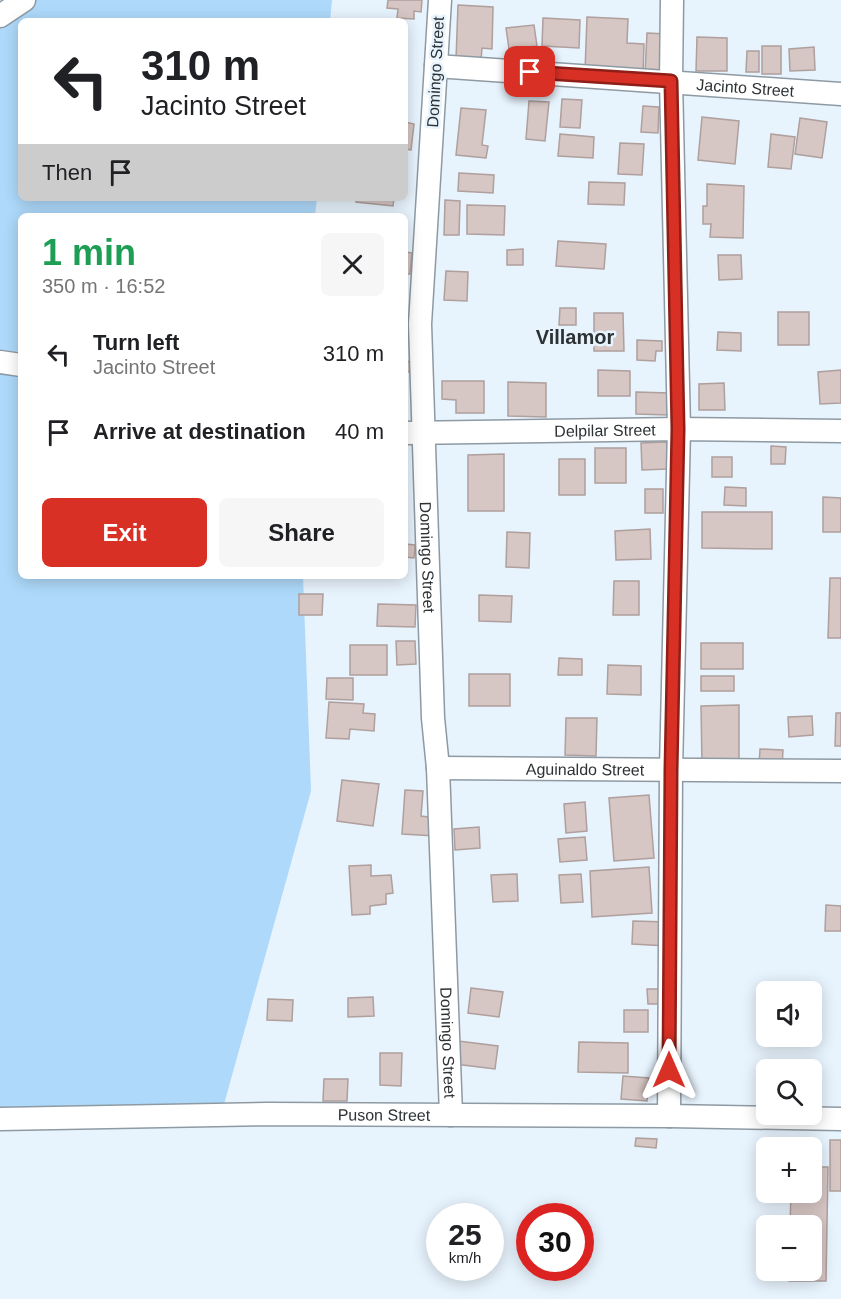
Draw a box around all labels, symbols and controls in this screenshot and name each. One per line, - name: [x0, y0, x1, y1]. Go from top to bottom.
- street label: Domingo Street: [424, 16, 447, 128]
- icon: left: [42, 42, 120, 120]
- text: 310 m: [141, 42, 260, 89]
- pin: [504, 46, 555, 97]
- icon: arrive: [513, 55, 546, 88]
- street label: Jacinto Street: [696, 76, 795, 100]
- text: Jacinto Street: [141, 91, 306, 121]
- icon: arrive: [104, 156, 137, 189]
- text: Then: [42, 160, 92, 185]
- text: 1 min: [42, 232, 136, 273]
- button: close: [321, 233, 384, 296]
- text: 350 m · 16:52: [42, 275, 165, 297]
- district label: Villamor: [536, 326, 614, 348]
- text: Turn left: [93, 330, 179, 355]
- icon: left: [42, 338, 75, 371]
- text: 310 m: [323, 341, 384, 366]
- text: Jacinto Street: [93, 356, 215, 378]
- icon: arrive: [42, 416, 75, 449]
- text: Arrive at destination: [93, 419, 306, 444]
- text: 40 m: [335, 419, 384, 444]
- street label: Delpilar Street: [554, 421, 656, 440]
- button: Exit: [42, 498, 207, 567]
- button: Share: [219, 498, 384, 567]
- street label: Domingo Street: [417, 501, 438, 614]
- street label: Aguinaldo Street: [526, 761, 645, 779]
- map controls: [756, 981, 822, 1281]
- button: sound: [756, 981, 822, 1047]
- street label: Domingo Street: [437, 987, 458, 1099]
- position arrow: [637, 1038, 701, 1102]
- button: search: [756, 1059, 822, 1125]
- street label: Puson Street: [338, 1106, 431, 1124]
- button: +: [756, 1137, 822, 1203]
- speed limit sign: 30: [516, 1203, 594, 1281]
- button: −: [756, 1215, 822, 1281]
- text: 25: [448, 1218, 482, 1251]
- text: km/h: [449, 1249, 481, 1266]

